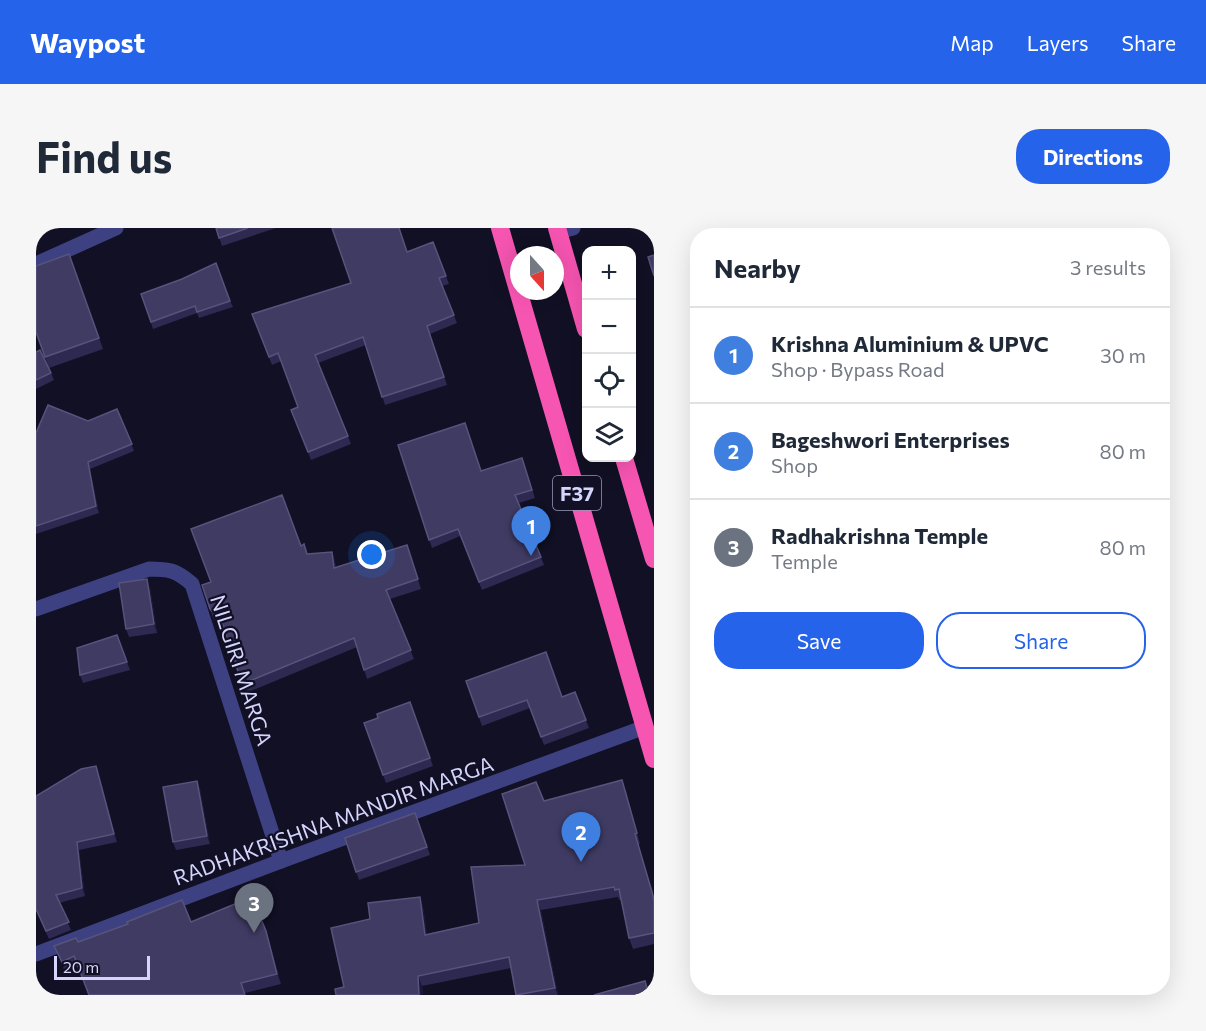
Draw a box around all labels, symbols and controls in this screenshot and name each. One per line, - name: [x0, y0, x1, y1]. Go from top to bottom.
- text: Waypost: [30, 25, 145, 59]
- text: Map: [950, 30, 994, 55]
- text: Layers: [1027, 30, 1089, 55]
- text: Share: [1122, 30, 1176, 55]
- button: Directions: [1016, 129, 1170, 184]
- text: Find us: [36, 130, 172, 182]
- north arrow: [510, 246, 564, 300]
- map controls: [582, 246, 636, 462]
- button: +: [582, 246, 636, 300]
- text: Nearby: [714, 252, 801, 283]
- text: 3 results: [1070, 255, 1146, 279]
- button: −: [582, 300, 636, 354]
- text: Krishna Aluminium & UPVC: [771, 330, 1049, 357]
- text: 1: [729, 343, 738, 367]
- text: 30 m: [1100, 343, 1146, 367]
- button: locate: [582, 354, 636, 408]
- text: Shop · Bypass Road: [771, 357, 945, 381]
- button: layers: [582, 408, 636, 462]
- text: Bageshwori Enterprises: [771, 426, 1010, 453]
- text: 2: [728, 439, 739, 463]
- text: 80 m: [1100, 439, 1146, 463]
- text: Shop: [771, 453, 818, 477]
- road number: F37: [553, 476, 601, 510]
- pin: 1: [512, 506, 550, 556]
- text: Radhakrishna Temple: [771, 522, 988, 549]
- text: 3: [728, 535, 739, 559]
- text: 80 m: [1100, 535, 1146, 559]
- your location: [357, 540, 386, 569]
- text: Temple: [771, 549, 838, 573]
- street label: NILGIRI MARGA: [206, 592, 278, 748]
- button: Save: [714, 612, 924, 669]
- button: Share: [936, 612, 1146, 669]
- street label: RADHAKRISHNA MANDIR MARGA: [170, 750, 496, 890]
- pin: 2: [562, 812, 600, 862]
- pin: 3: [234, 884, 274, 933]
- scale bar: [54, 953, 150, 980]
- text: 20 m: [63, 957, 99, 976]

